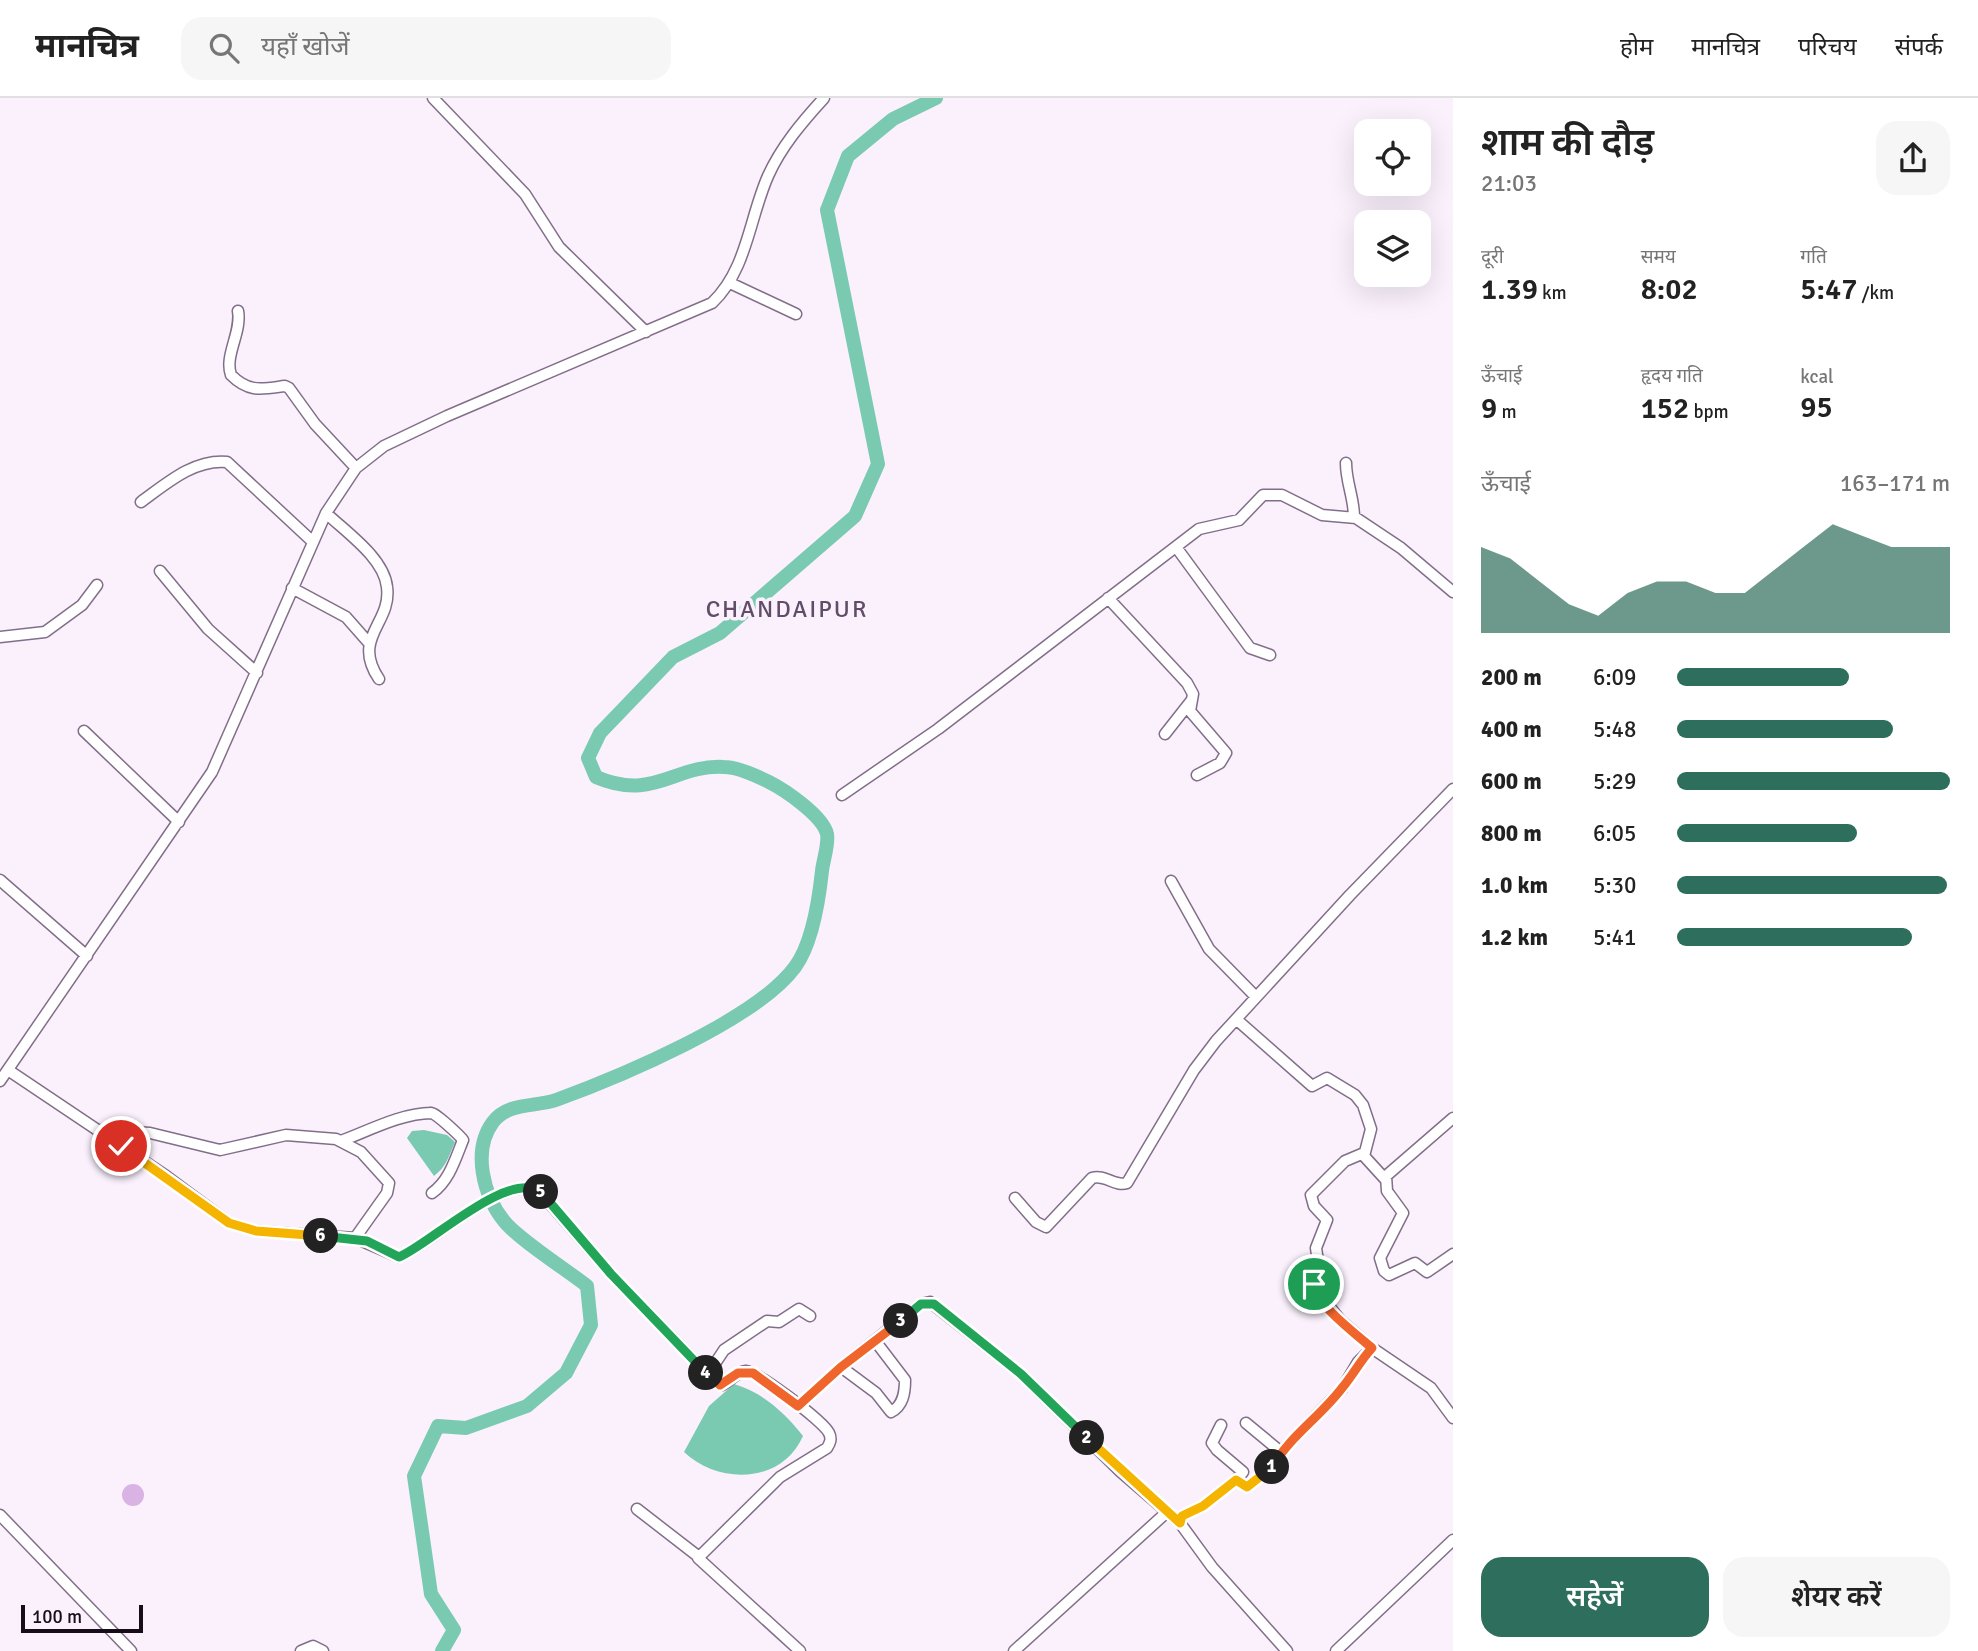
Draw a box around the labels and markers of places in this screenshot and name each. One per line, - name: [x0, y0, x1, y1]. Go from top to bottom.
- pin: [91, 1116, 151, 1176]
- pin: 5: [524, 1174, 558, 1210]
- pin: 6: [304, 1218, 338, 1254]
- pin: [1284, 1254, 1344, 1314]
- pin: 3: [884, 1304, 918, 1338]
- pin: 4: [688, 1356, 724, 1390]
- pin: 2: [1070, 1420, 1104, 1456]
- pin: 1: [1254, 1450, 1290, 1484]

